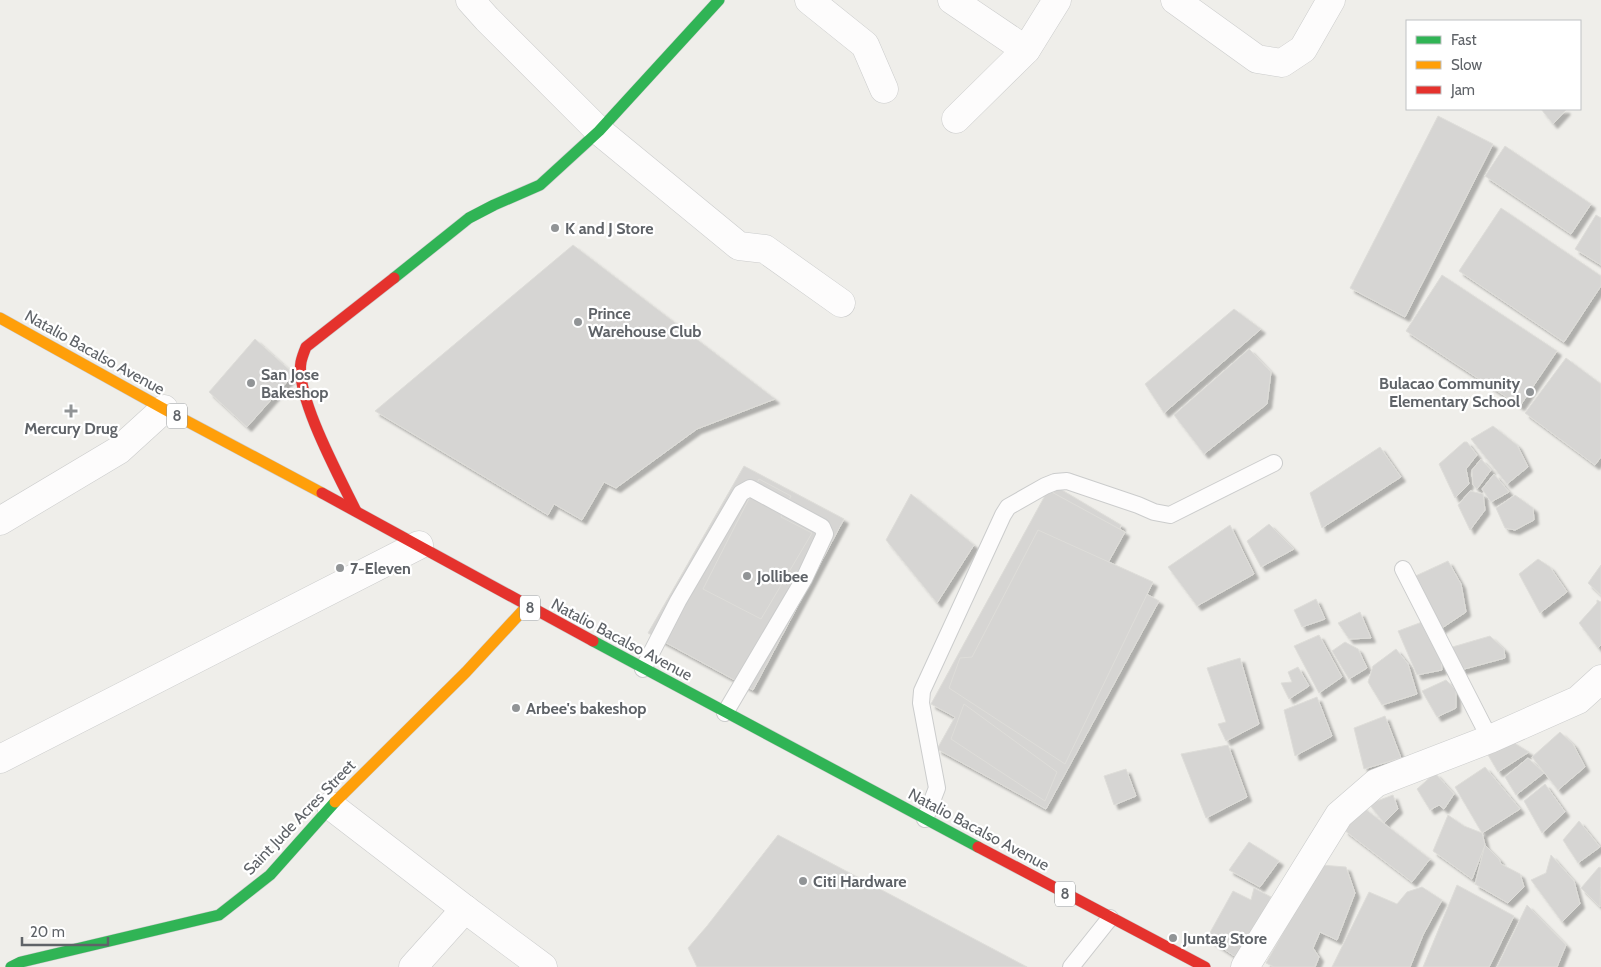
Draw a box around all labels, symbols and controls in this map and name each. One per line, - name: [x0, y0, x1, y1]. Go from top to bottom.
- legend: [1406, 20, 1581, 110]
- text: Fast: [1451, 31, 1476, 49]
- text: Slow: [1451, 56, 1482, 74]
- text: Jam: [1450, 81, 1475, 99]
- place label: K and J Store: [565, 219, 653, 238]
- marker: K and J Store: [549, 222, 561, 234]
- place label: Prince Warehouse Club: [588, 304, 701, 341]
- street label: Natalio Bacalso Avenue: [22, 306, 168, 399]
- marker: Prince Warehouse Club: [572, 316, 584, 328]
- place label: San Jose Bakeshop: [261, 365, 329, 402]
- place label: Bulacao Community Elementary School: [1379, 374, 1520, 411]
- marker: San Jose Bakeshop: [245, 377, 257, 389]
- marker: Bulacao Community Elementary School: [1524, 386, 1536, 398]
- road number: 8: [167, 404, 187, 428]
- marker: Mercury Drug: [65, 405, 77, 417]
- place label: Mercury Drug: [24, 419, 118, 438]
- place label: 7-Eleven: [350, 559, 411, 578]
- marker: 7-Eleven: [334, 562, 346, 574]
- place label: Jollibee: [756, 567, 808, 586]
- marker: Jollibee: [741, 570, 753, 582]
- street label: Natalio Bacalso Avenue: [548, 594, 696, 685]
- road number: 8: [520, 596, 540, 620]
- place label: Arbee's bakeshop: [526, 699, 646, 718]
- marker: Arbee's bakeshop: [510, 702, 522, 714]
- street label: Saint Jude Acres Street: [240, 755, 360, 879]
- street label: Natalio Bacalso Avenue: [905, 784, 1053, 875]
- place label: Citi Hardware: [813, 872, 907, 891]
- marker: Citi Hardware: [797, 875, 809, 887]
- road number: 8: [1055, 882, 1075, 906]
- scale bar: [22, 914, 109, 946]
- text: 20 m: [30, 923, 65, 941]
- place label: Juntag Store: [1182, 929, 1267, 948]
- marker: Juntag Store: [1167, 932, 1179, 944]

